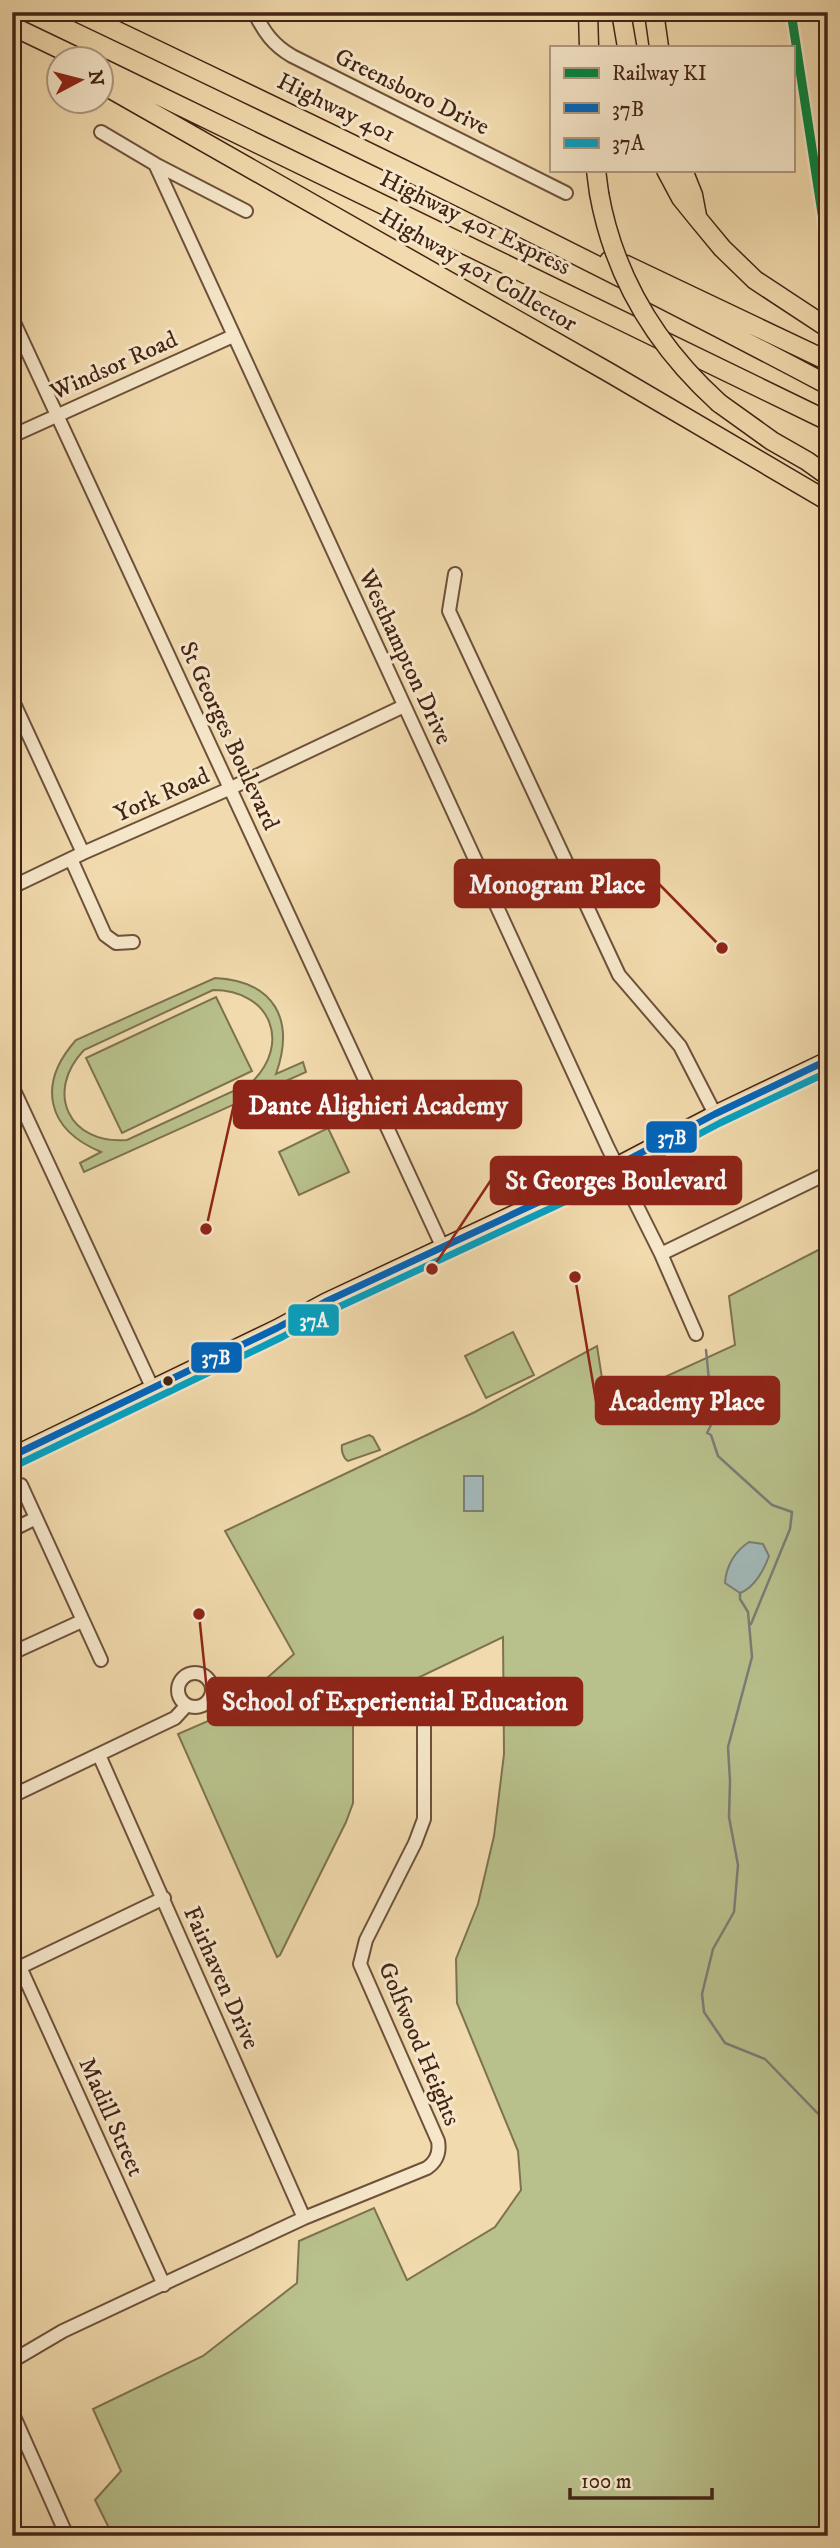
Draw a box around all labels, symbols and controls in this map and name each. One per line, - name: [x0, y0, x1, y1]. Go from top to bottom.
- street label: Greensboro Drive: [330, 42, 494, 142]
- north arrow: [46, 46, 116, 116]
- legend: [550, 46, 794, 172]
- text: Railway KI: [612, 61, 707, 87]
- street label: Highway 401: [272, 67, 400, 149]
- text: N: [83, 69, 108, 88]
- text: 37B: [612, 97, 644, 123]
- text: 37A: [612, 131, 645, 157]
- street label: Highway 401 Express: [375, 164, 575, 282]
- street label: Highway 401 Collector: [374, 201, 582, 339]
- street label: Windsor Road: [45, 325, 182, 408]
- street label: Westhampton Drive: [351, 564, 459, 749]
- street label: St Georges Boulevard: [172, 637, 286, 835]
- street label: York Road: [110, 761, 214, 829]
- callout: Monogram Place: [455, 860, 659, 907]
- text: Monogram Place: [469, 869, 645, 902]
- callout: Dante Alighieri Academy: [234, 1081, 521, 1128]
- text: Dante Alighieri Academy: [248, 1090, 508, 1123]
- line badge: 37B: [645, 1120, 698, 1154]
- text: 37B: [657, 1127, 687, 1150]
- callout: St Georges Boulevard: [491, 1157, 741, 1204]
- text: St Georges Boulevard: [505, 1165, 728, 1198]
- line badge: 37A: [287, 1303, 340, 1337]
- text: 37A: [299, 1310, 329, 1333]
- line badge: 37B: [190, 1341, 243, 1374]
- text: 37B: [201, 1347, 231, 1370]
- unlabelled marker: [161, 1374, 175, 1388]
- callout: Academy Place: [596, 1377, 779, 1424]
- text: Academy Place: [608, 1386, 765, 1419]
- callout: School of Experiential Education: [208, 1678, 582, 1725]
- text: School of Experiential Education: [222, 1686, 568, 1719]
- street label: Fairhaven Drive: [176, 1902, 266, 2054]
- street label: Golfwood Heights: [371, 1958, 467, 2130]
- street label: Madill Street: [72, 2053, 151, 2181]
- scale bar: [570, 2457, 712, 2501]
- text: 100 m: [581, 2469, 632, 2495]

